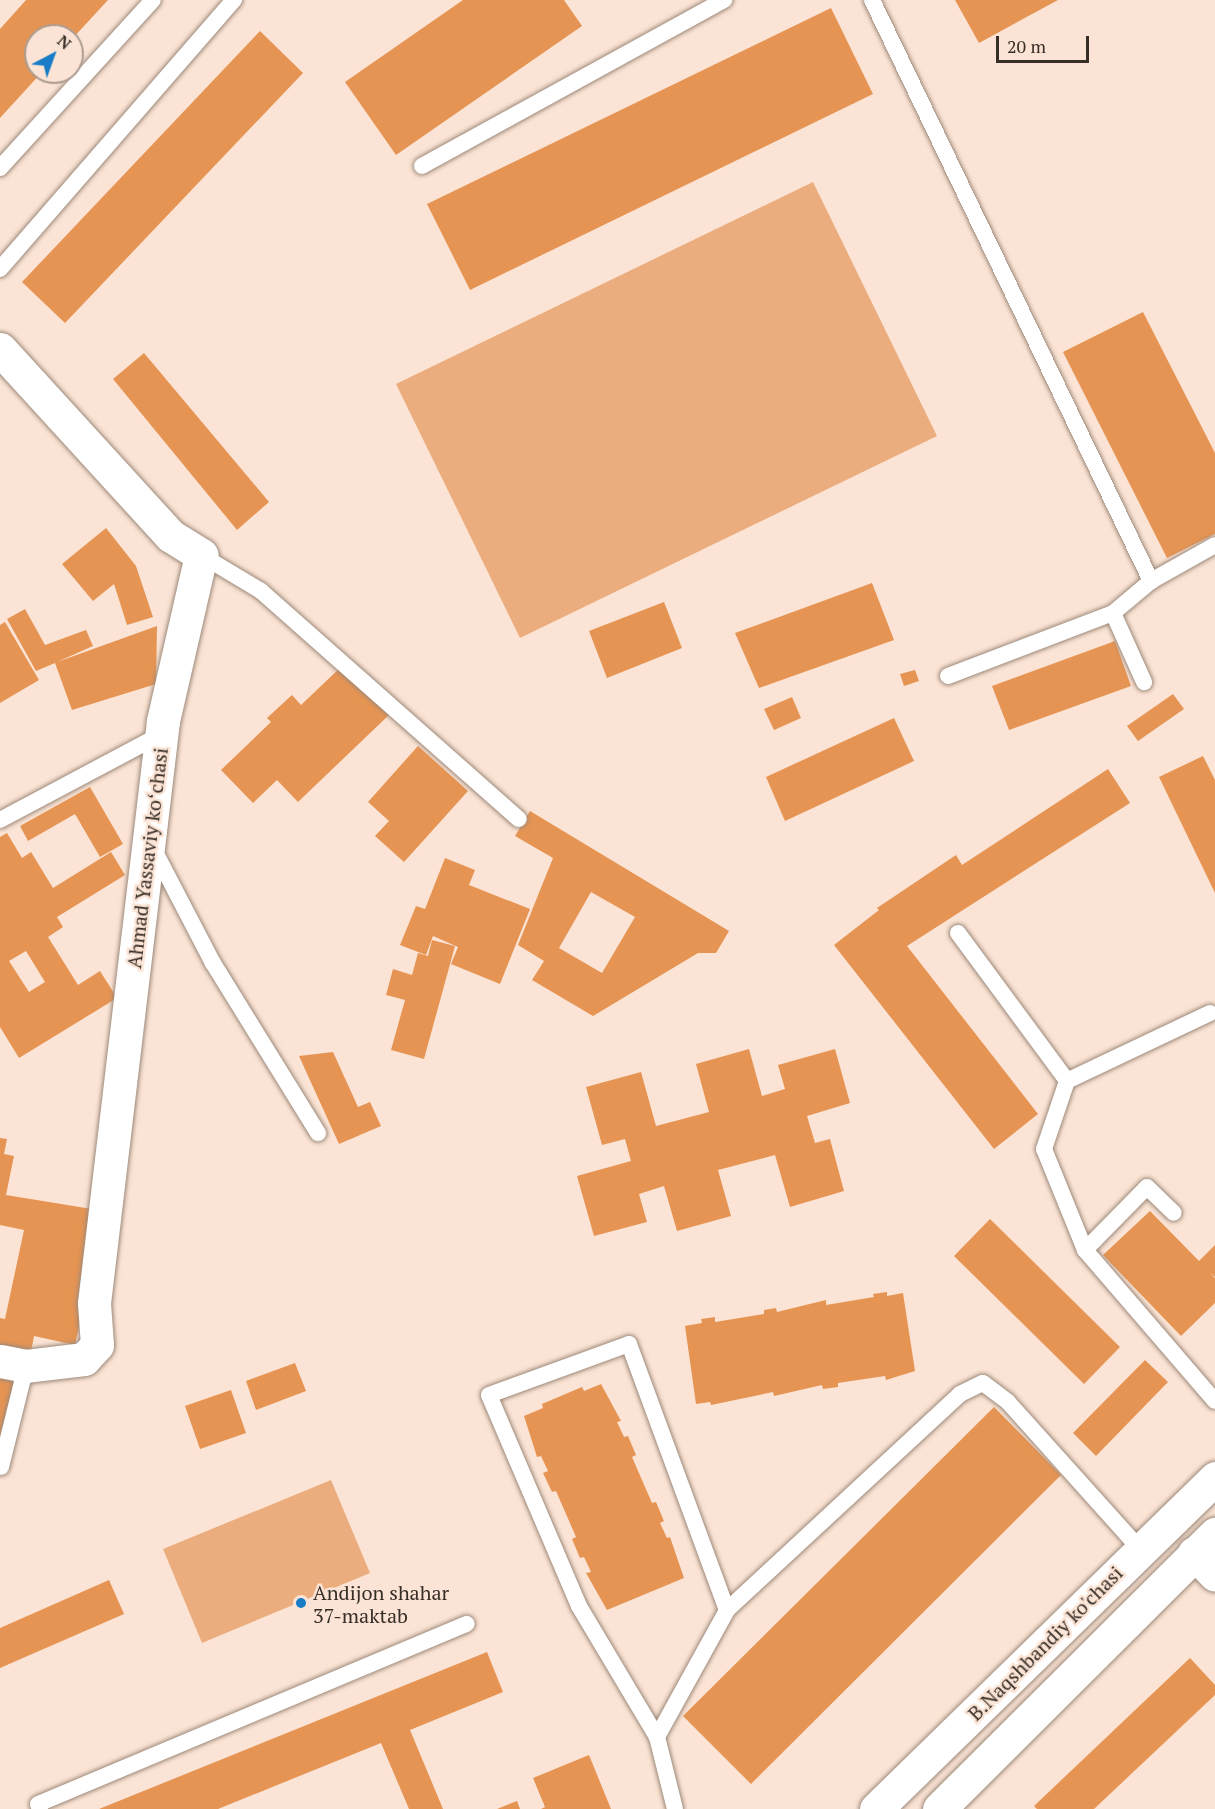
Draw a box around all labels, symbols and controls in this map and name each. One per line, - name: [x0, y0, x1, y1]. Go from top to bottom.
- north arrow: [24, 24, 84, 84]
- scale bar: [999, 24, 1092, 62]
- text: N: [53, 30, 76, 54]
- text: 20 m: [1007, 34, 1046, 58]
- street label: Ahmad Yassaviy koʻchasi: [122, 746, 172, 970]
- street label: B.Naqshbandiy ko'chasi: [963, 1561, 1127, 1725]
- place label: Andijon shahar 37-maktab: [313, 1580, 449, 1627]
- marker: Andijon shahar 37-maktab: [294, 1596, 308, 1610]

